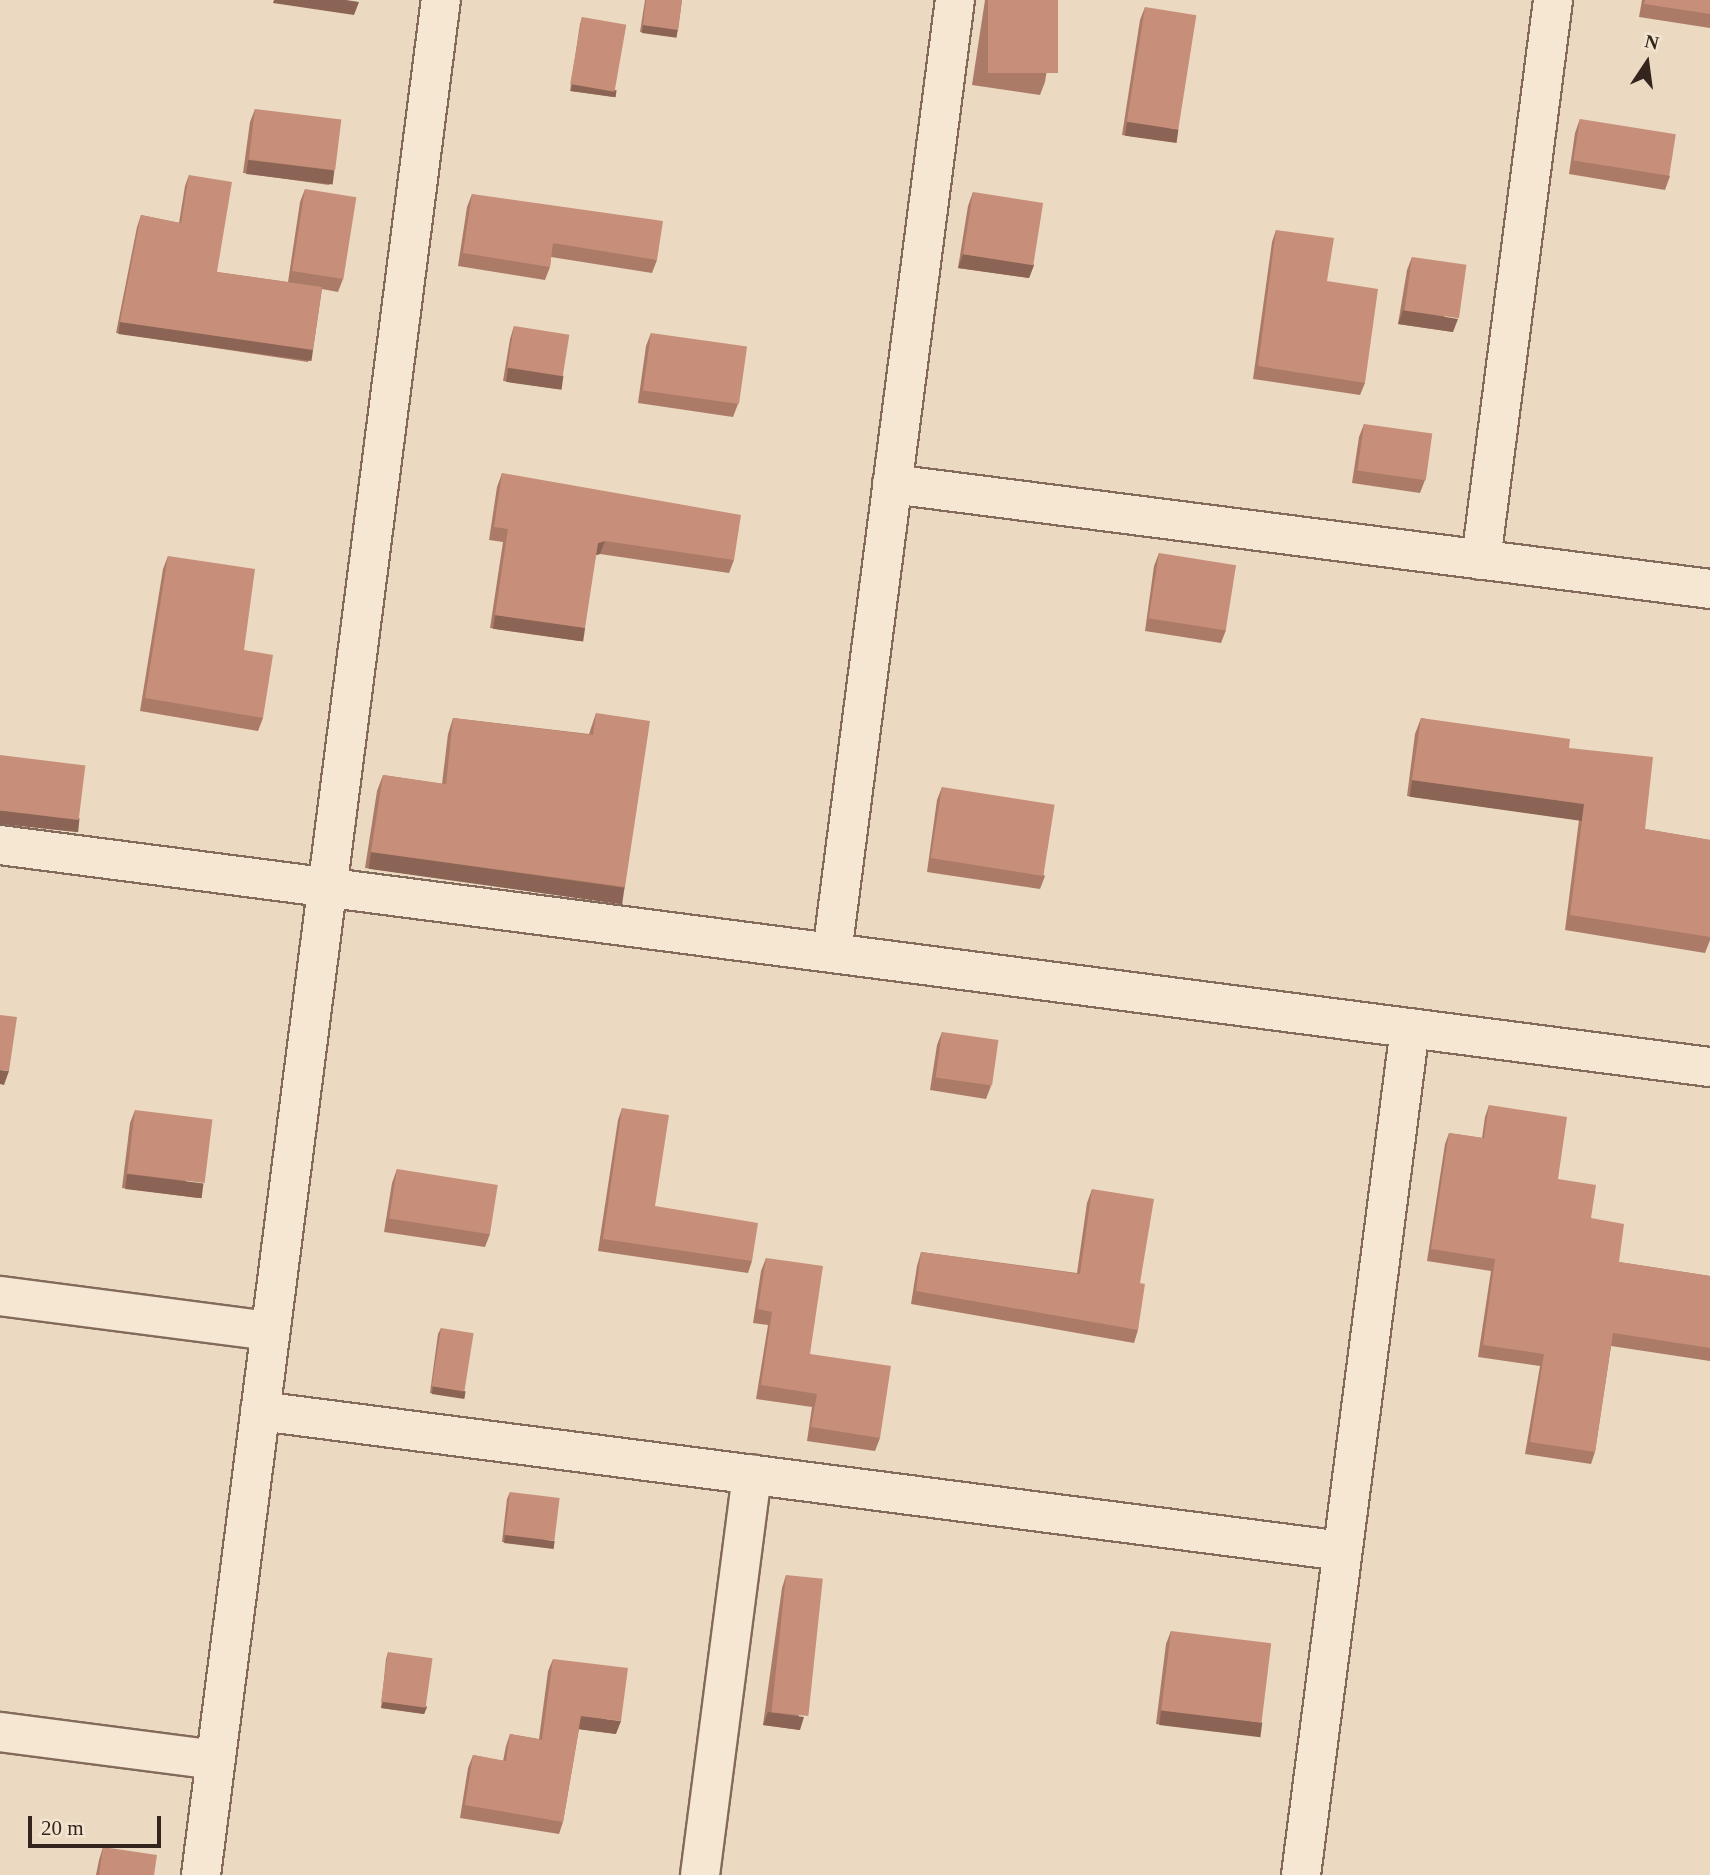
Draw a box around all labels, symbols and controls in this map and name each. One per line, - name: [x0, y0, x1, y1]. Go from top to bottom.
- north arrow: [1612, 28, 1682, 98]
- text: N: [1643, 30, 1661, 54]
- scale bar: [32, 1801, 164, 1845]
- text: 20 m: [41, 1816, 84, 1840]

